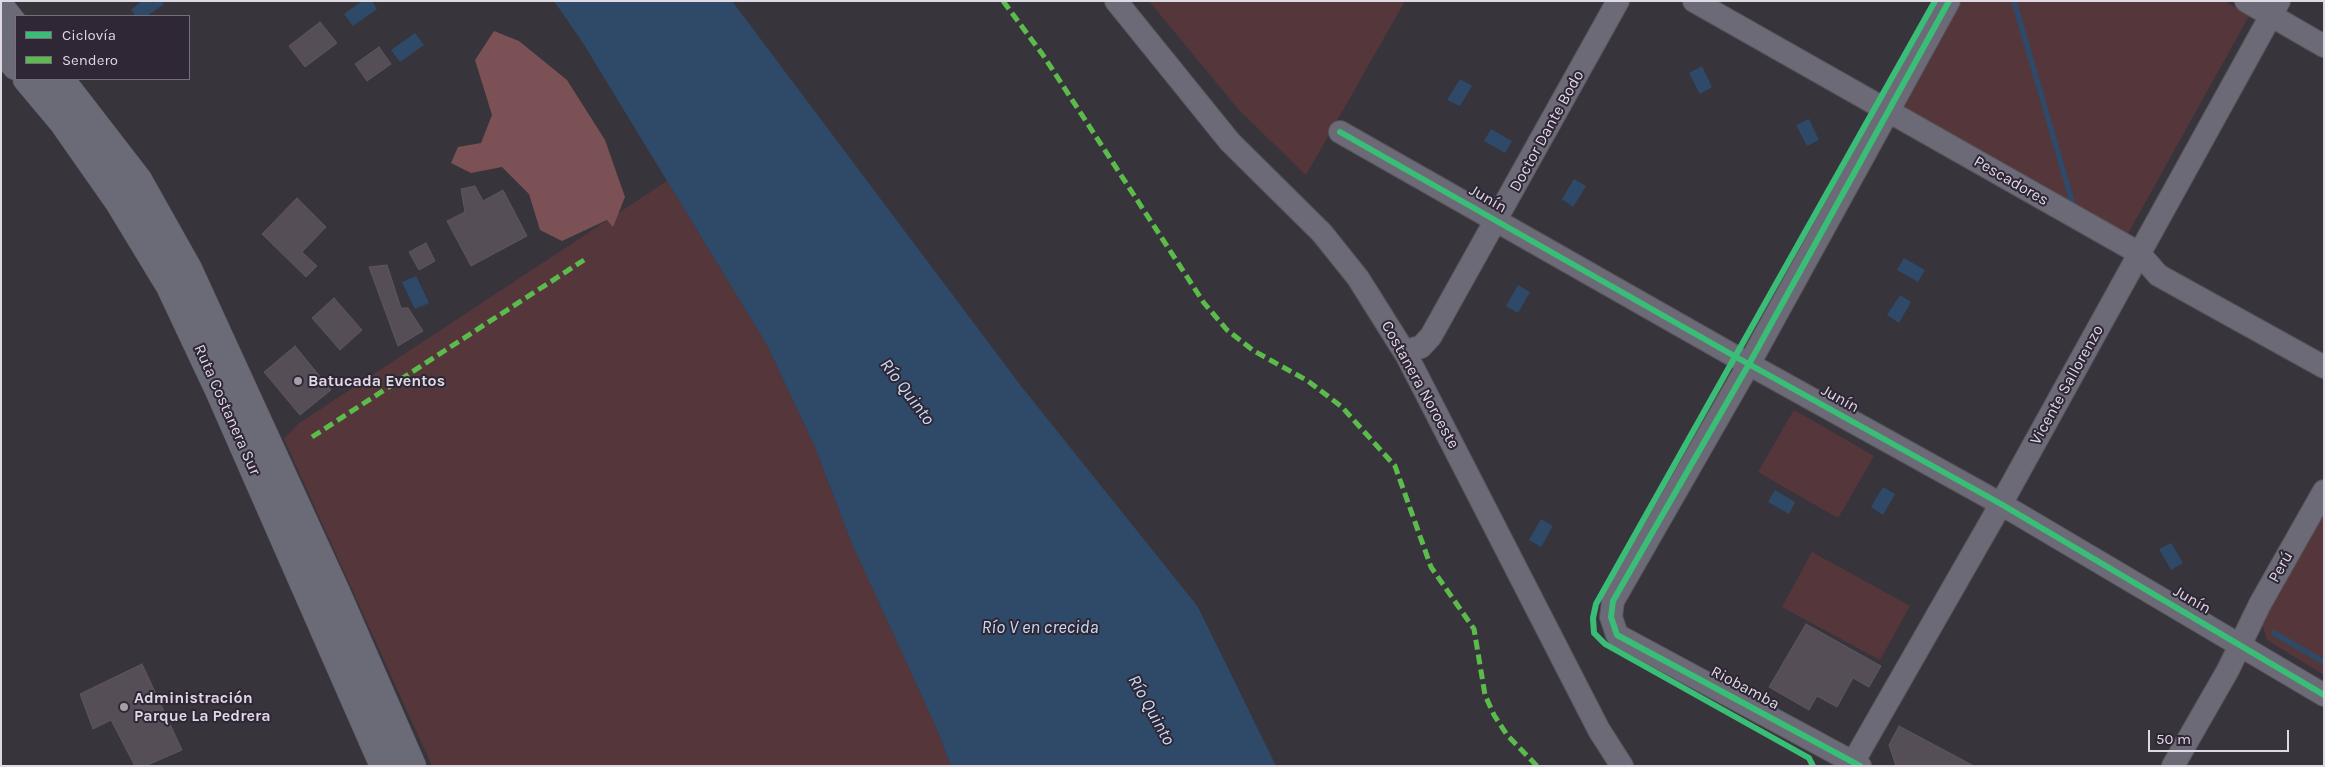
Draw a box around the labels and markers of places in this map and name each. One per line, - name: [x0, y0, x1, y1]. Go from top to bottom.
- place label: Batucada Eventos: [308, 371, 445, 391]
- marker: Batucada Eventos: [292, 375, 304, 387]
- place label: Administración Parque La Pedrera: [134, 688, 271, 726]
- marker: Administración Parque La Pedrera: [118, 701, 130, 713]

